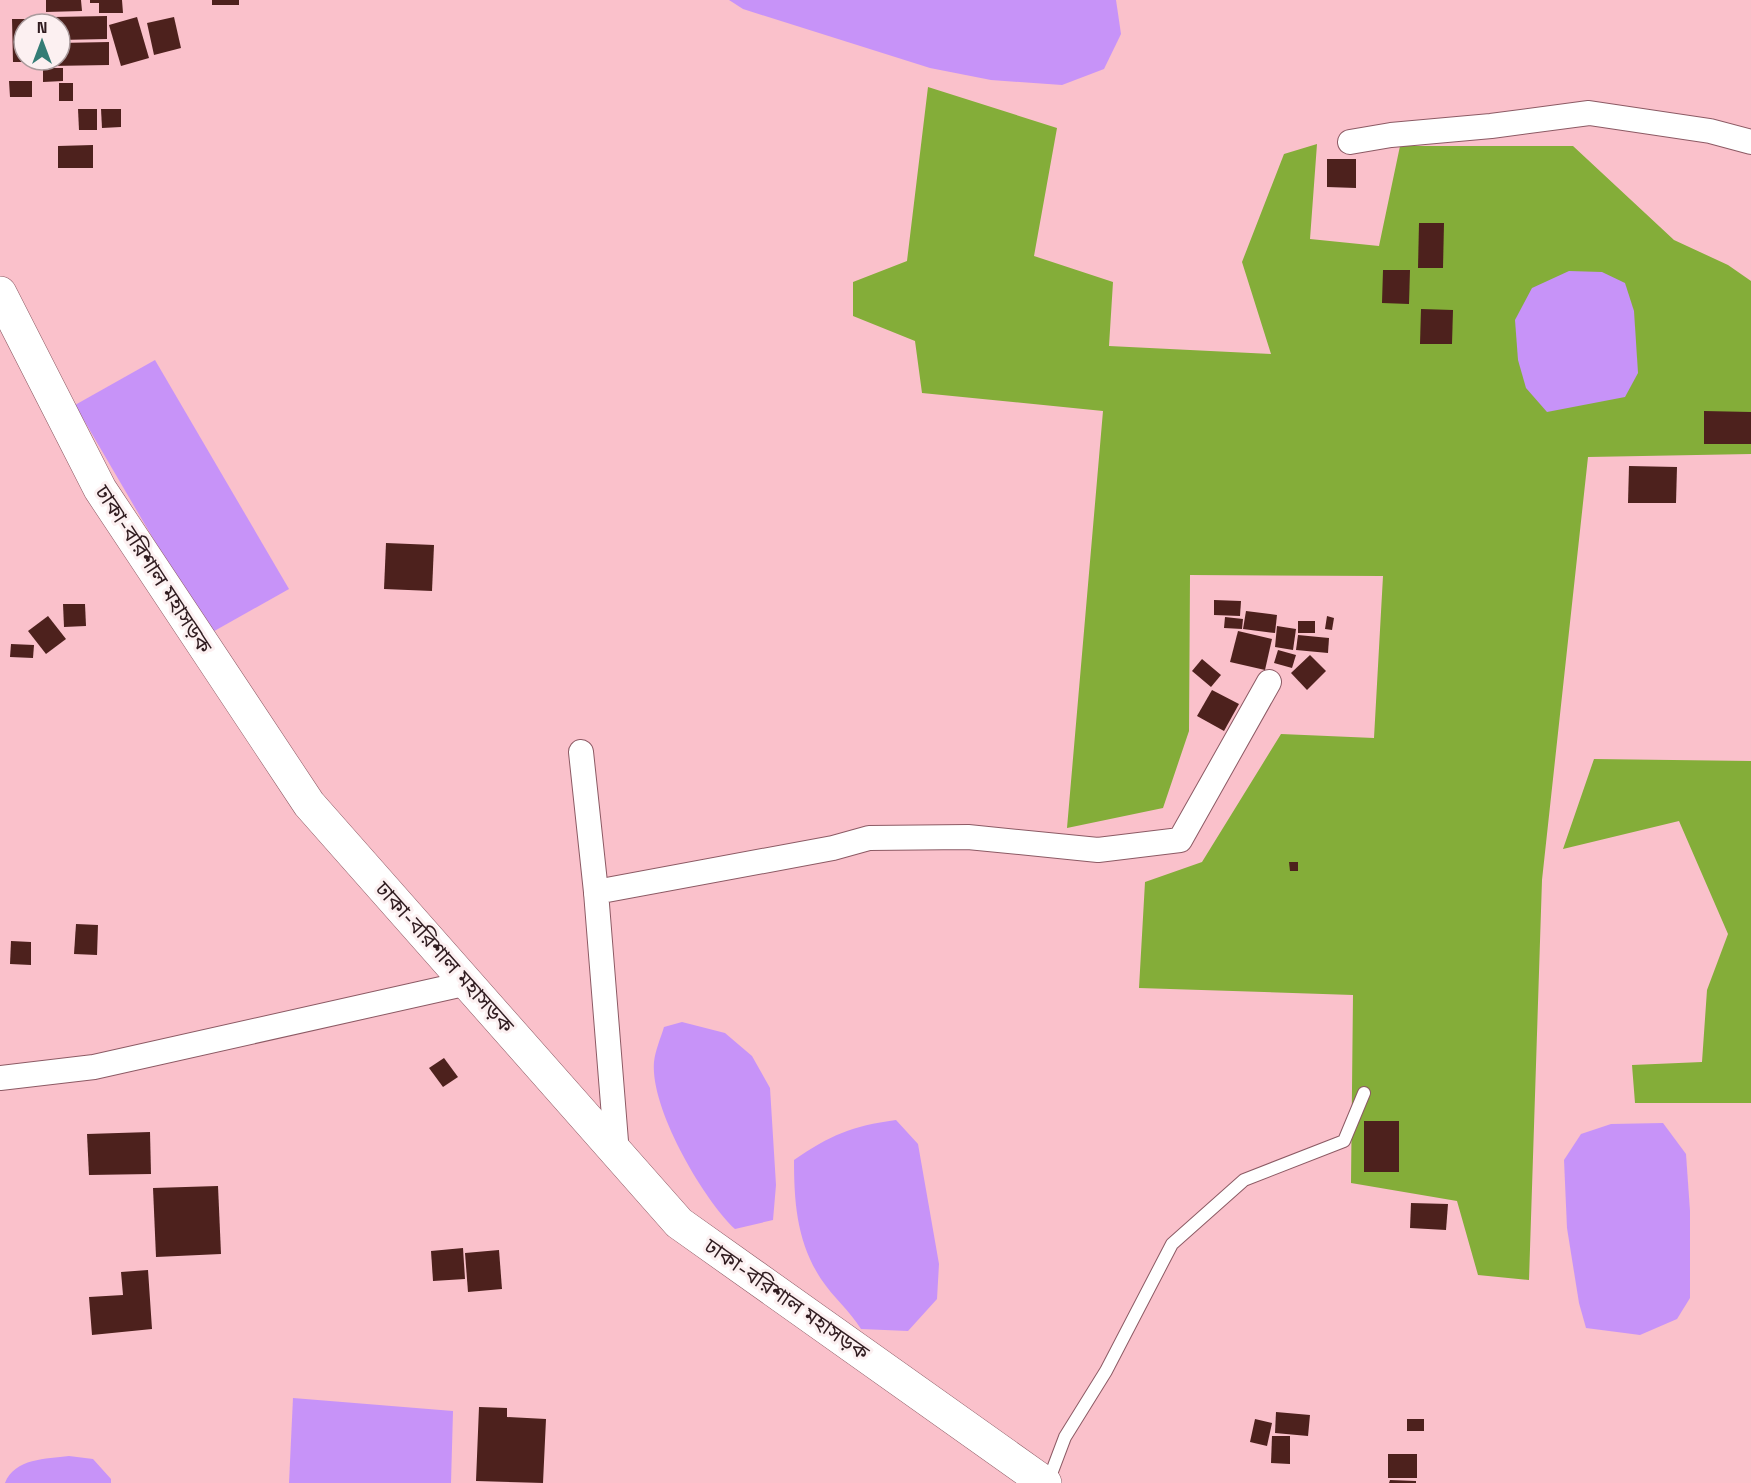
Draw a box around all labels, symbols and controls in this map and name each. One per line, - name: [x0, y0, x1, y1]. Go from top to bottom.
- north arrow: [12, 12, 72, 72]
- text: N: [37, 17, 47, 38]
- street label: ঢাকা-বরিশাল মহাসড়ক: [89, 479, 219, 659]
- street label: ঢাকা-বরিশাল মহাসড়ক: [369, 875, 521, 1039]
- street label: ঢাকা-বরিশাল মহাসড়ক: [699, 1231, 875, 1367]

